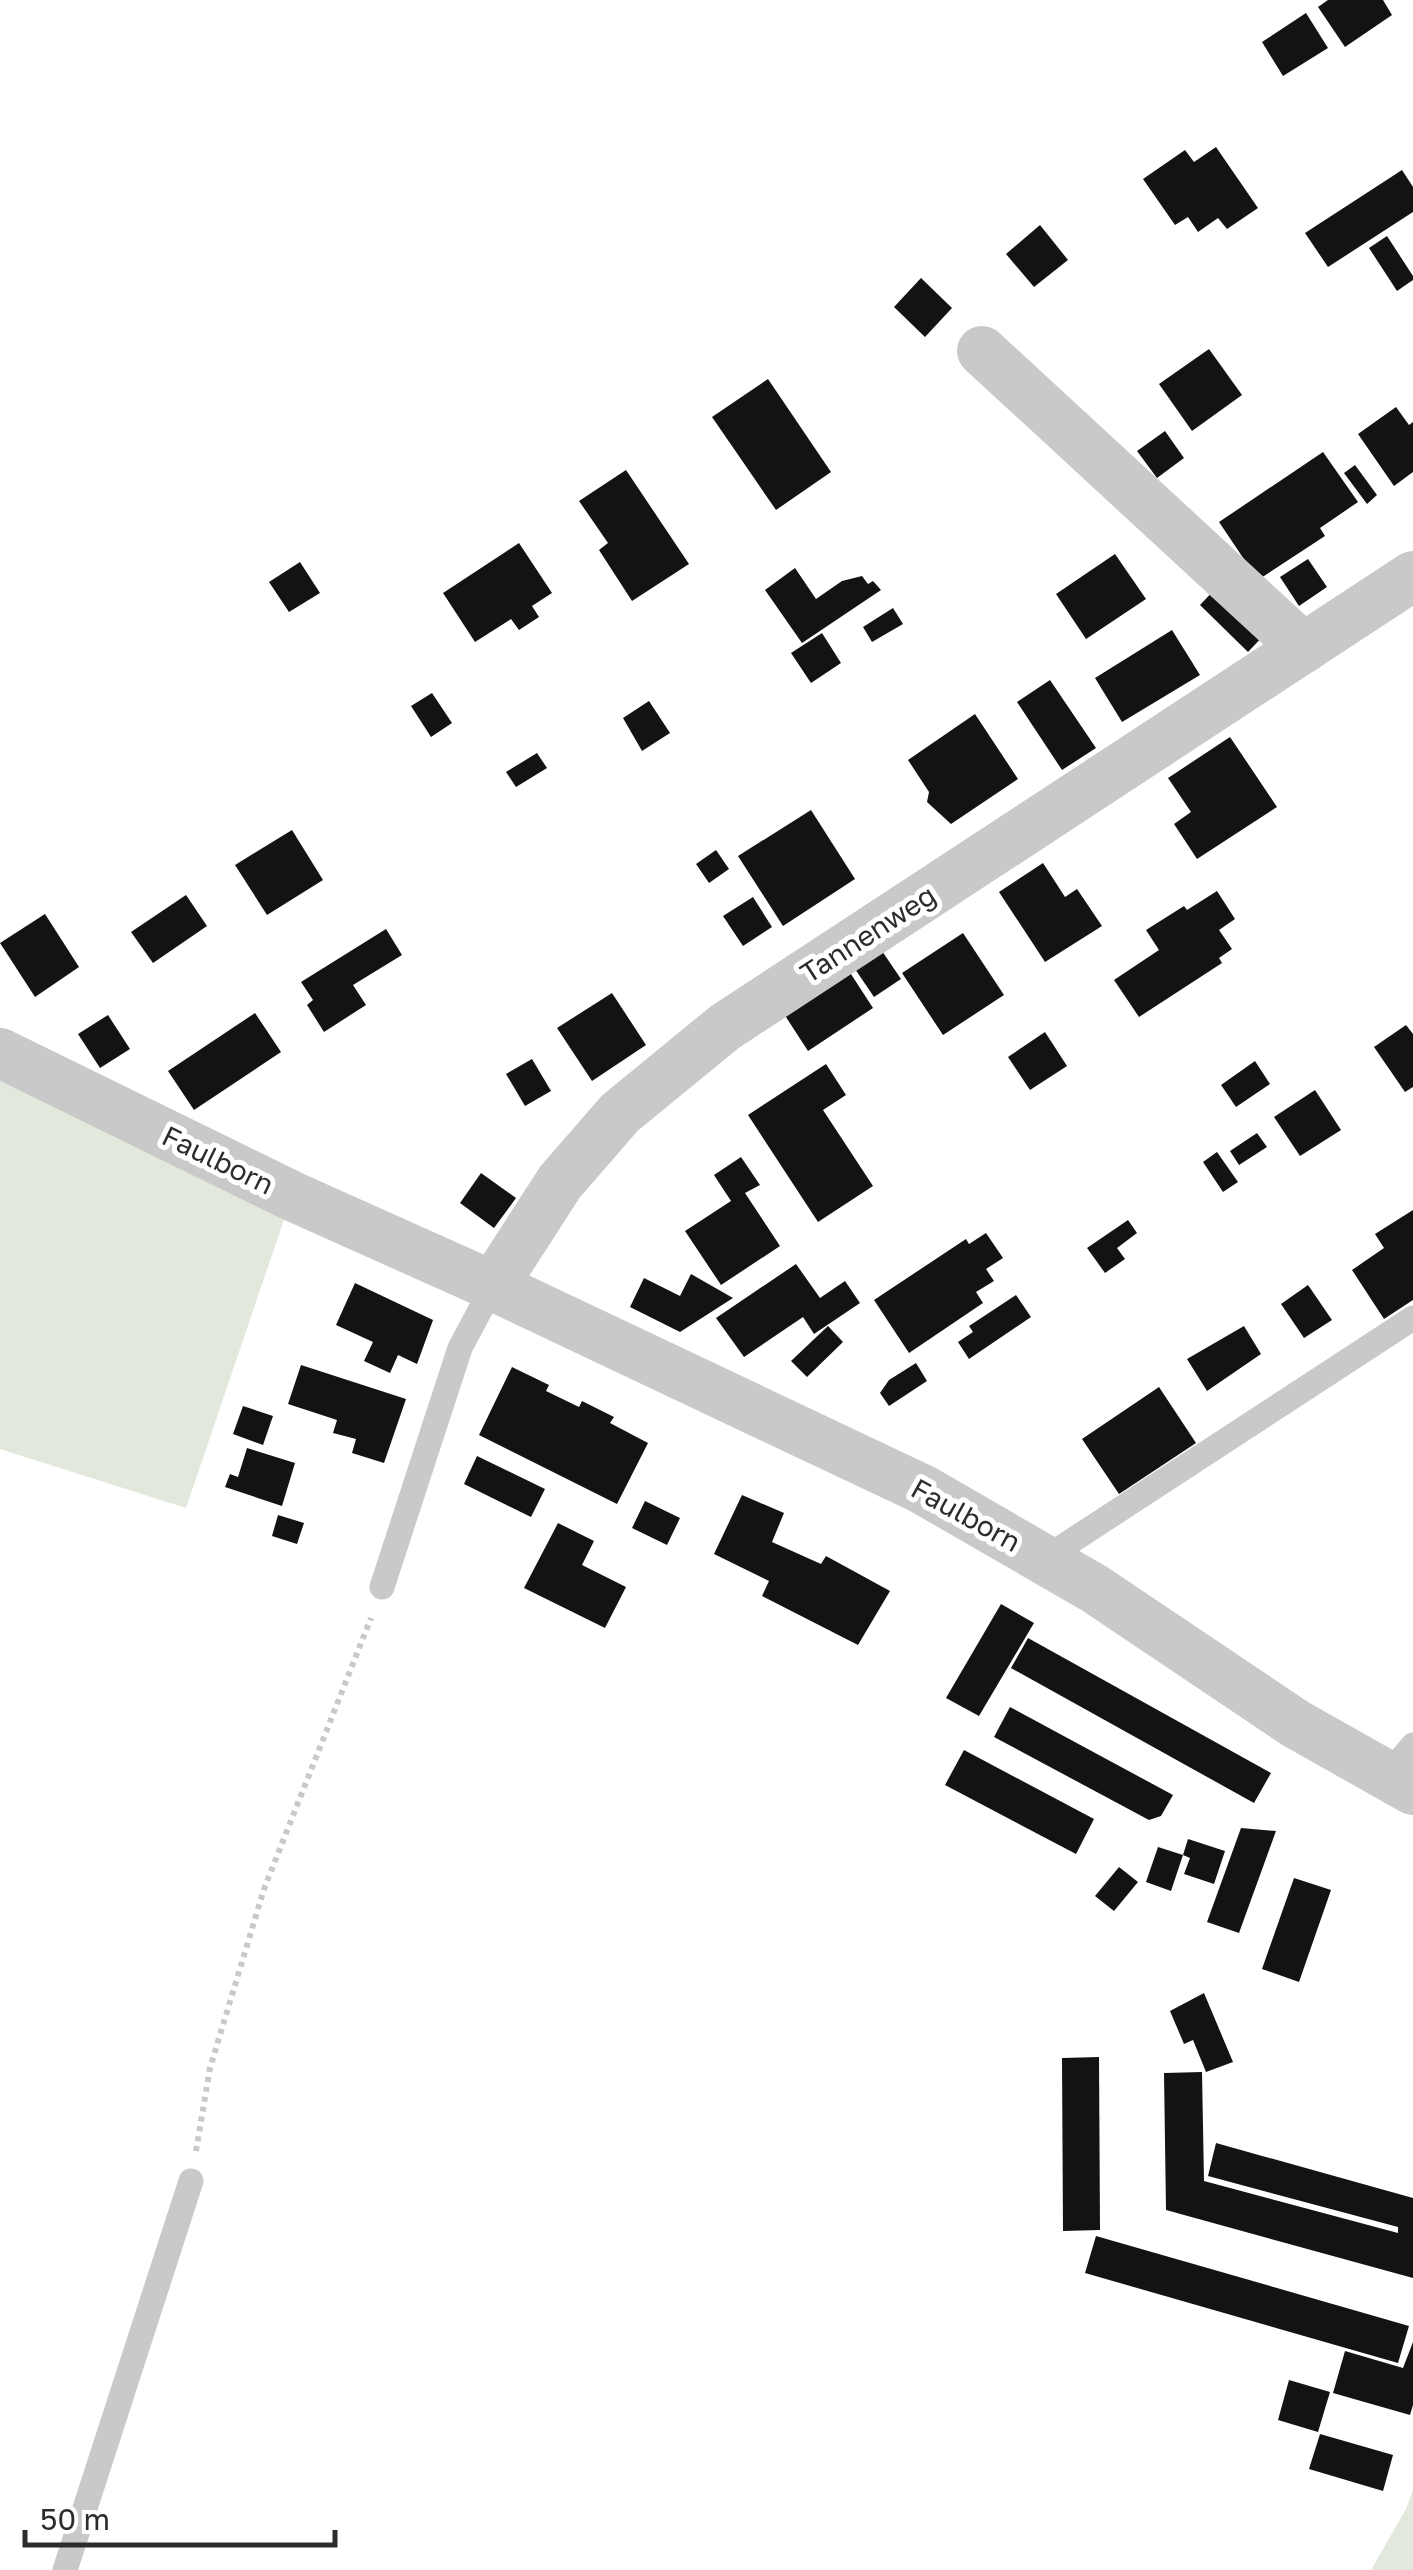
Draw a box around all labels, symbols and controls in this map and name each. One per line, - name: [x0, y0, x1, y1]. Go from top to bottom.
- street label: Tannenweg: [794, 878, 941, 989]
- street label: Faulborn: [157, 1118, 279, 1201]
- street label: Faulborn: [906, 1471, 1027, 1558]
- scale bar: [25, 2485, 335, 2547]
- text: 50 m: [40, 2501, 110, 2537]

